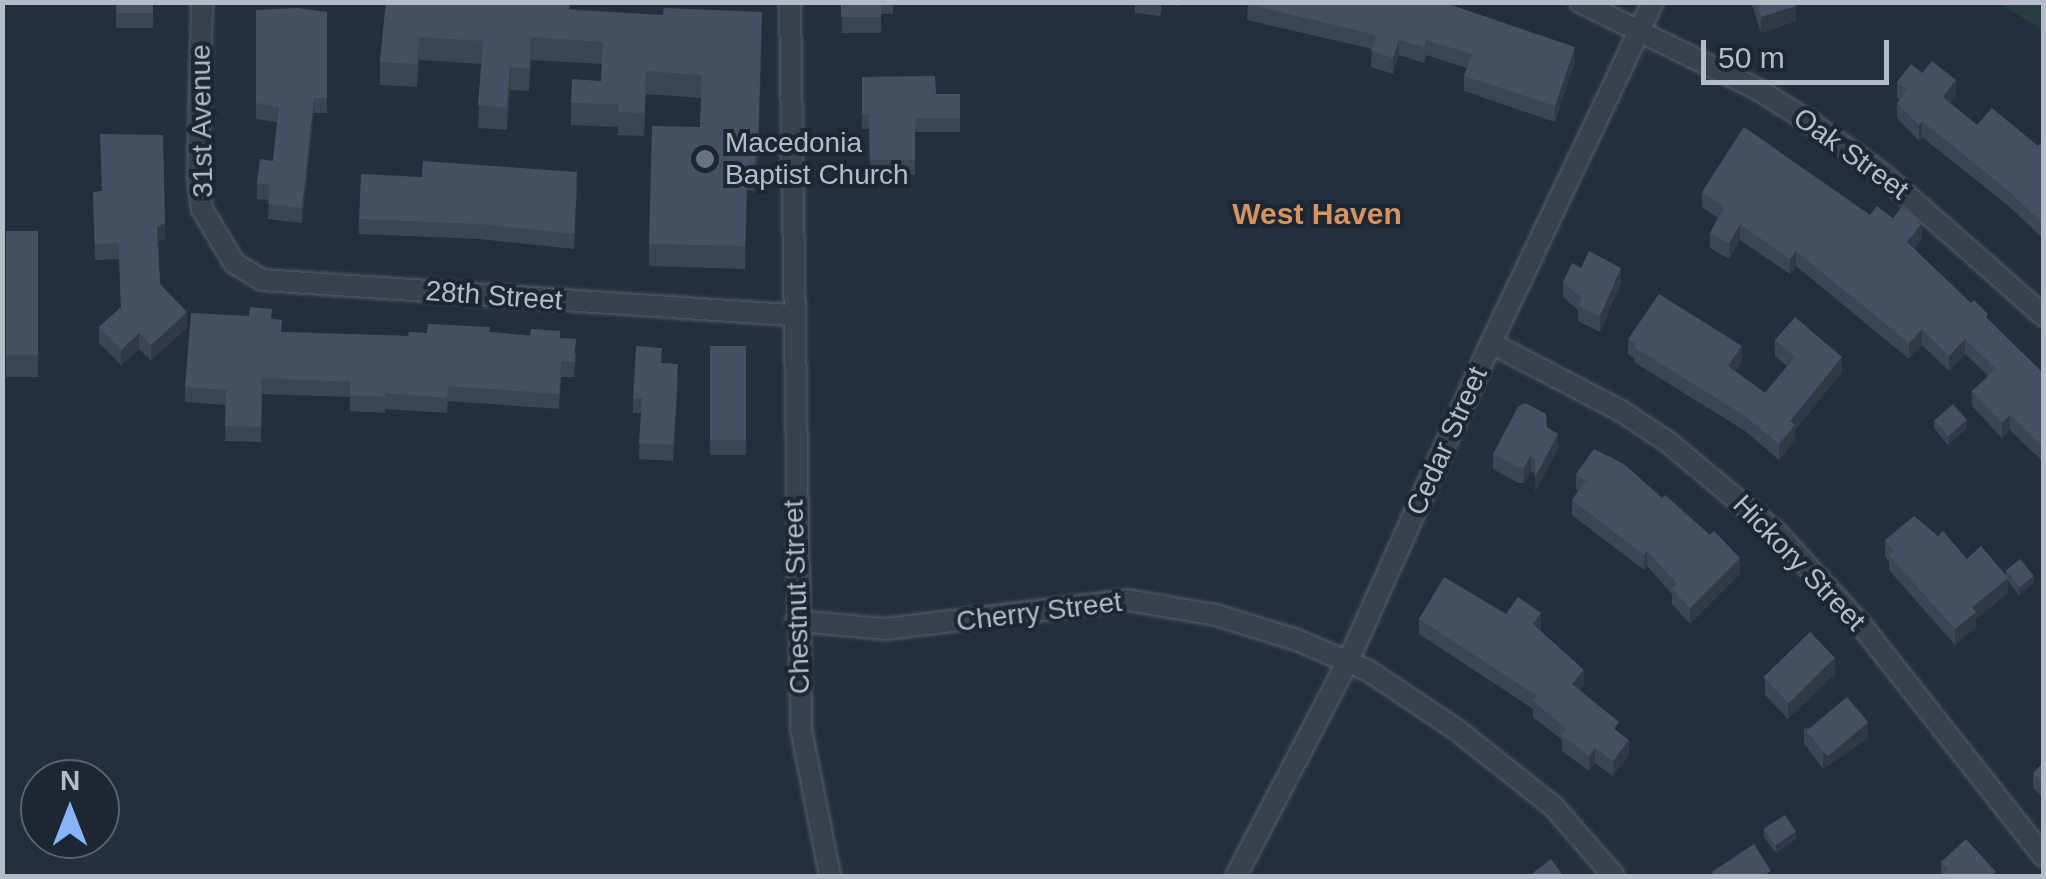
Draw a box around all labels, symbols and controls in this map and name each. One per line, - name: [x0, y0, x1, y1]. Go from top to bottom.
- scale bar: [1706, 20, 1894, 82]
- text: 50 m: [1718, 41, 1785, 74]
- street label: 31st Avenue: [184, 43, 220, 199]
- street label: Oak Street: [1787, 101, 1915, 207]
- place label: Macedonia Baptist Church: [725, 126, 909, 192]
- marker: Macedonia Baptist Church: [694, 148, 716, 170]
- district label: West Haven: [1232, 196, 1402, 232]
- street label: 28th Street: [425, 274, 563, 318]
- street label: Cedar Street: [1399, 362, 1495, 520]
- street label: Hickory Street: [1726, 488, 1872, 638]
- street label: Chestnut Street: [777, 499, 817, 695]
- street label: Cherry Street: [954, 585, 1124, 639]
- north arrow: [20, 759, 120, 859]
- text: N: [60, 765, 80, 796]

